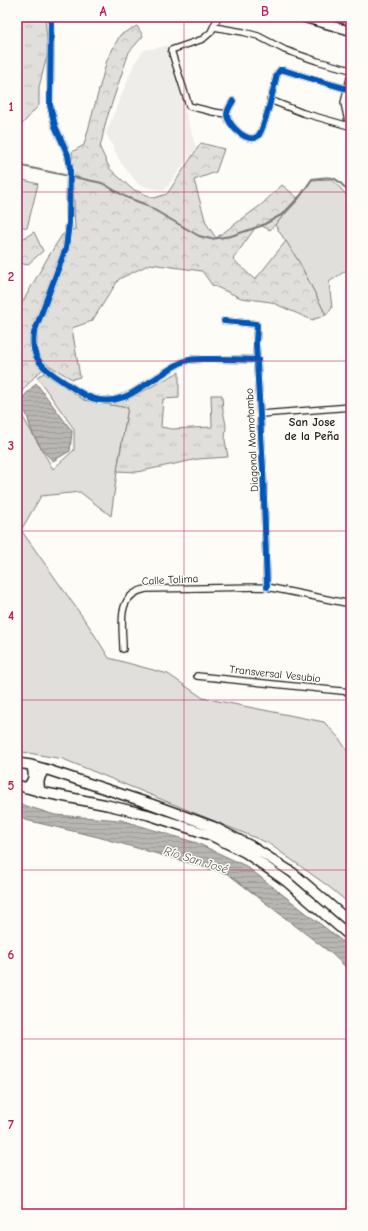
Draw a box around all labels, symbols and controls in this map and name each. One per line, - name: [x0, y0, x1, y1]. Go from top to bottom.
- text: A: [99, 4, 107, 19]
- text: B: [261, 4, 269, 19]
- text: 1: [8, 99, 14, 114]
- text: 2: [8, 269, 14, 284]
- street label: Diagonal Momotombo: [243, 388, 261, 492]
- district label: San Jose de la Peña: [285, 415, 339, 443]
- text: 3: [8, 438, 14, 453]
- street label: Calle Tolima: [141, 572, 199, 588]
- text: 4: [8, 608, 14, 623]
- street label: Transversal Vesubio: [229, 663, 322, 685]
- text: 5: [8, 778, 15, 793]
- water label: Río San José: [162, 844, 230, 876]
- text: 6: [8, 947, 15, 962]
- text: 7: [8, 1117, 14, 1132]

